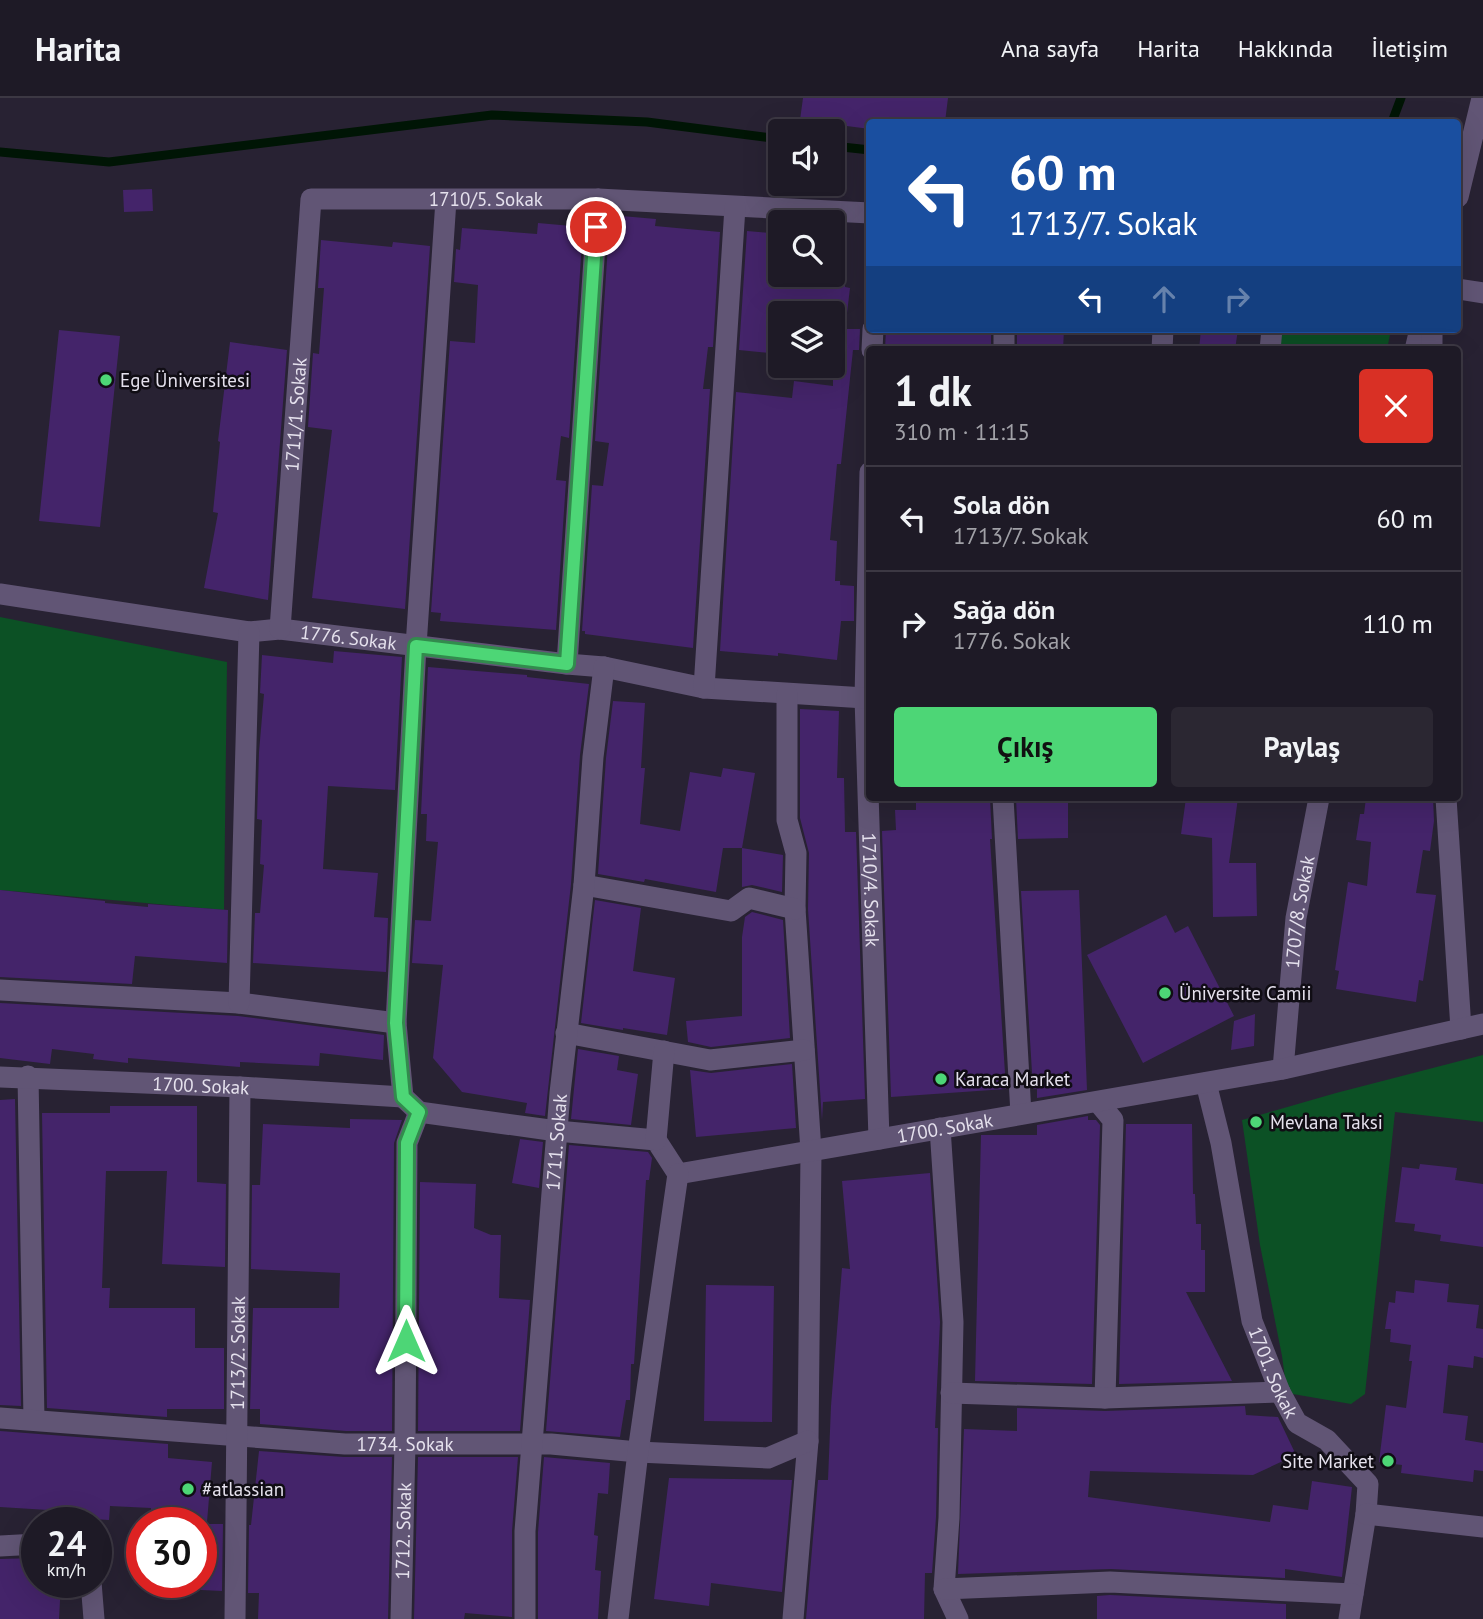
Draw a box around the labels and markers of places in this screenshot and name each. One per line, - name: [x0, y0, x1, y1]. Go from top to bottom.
- pin: [566, 197, 626, 257]
- place label: Ege Üniversitesi: [120, 368, 250, 392]
- marker: Ege Üniversitesi: [98, 372, 114, 388]
- place label: Üniversite Camii: [1179, 981, 1312, 1005]
- marker: Üniversite Camii: [1157, 985, 1173, 1001]
- place label: Karaca Market: [955, 1067, 1071, 1091]
- marker: Karaca Market: [933, 1071, 949, 1087]
- place label: Mevlana Taksi: [1270, 1110, 1383, 1134]
- marker: Mevlana Taksi: [1248, 1114, 1264, 1130]
- place label: Site Market: [1282, 1449, 1375, 1473]
- marker: Site Market: [1380, 1453, 1396, 1469]
- place label: #atlassian: [202, 1477, 284, 1501]
- marker: #atlassian: [180, 1481, 196, 1497]

